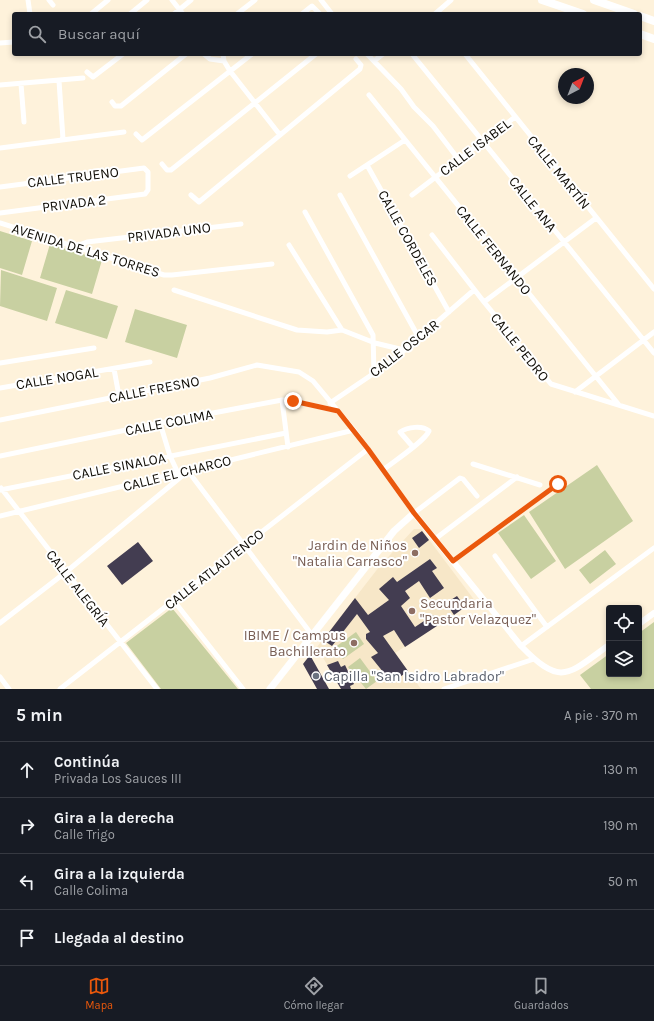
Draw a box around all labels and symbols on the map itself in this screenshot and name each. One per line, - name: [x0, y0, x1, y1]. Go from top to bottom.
- north arrow: [558, 68, 594, 104]
- street label: CALLE ISABEL: [436, 115, 514, 180]
- street label: CALLE MARTÍN: [524, 131, 594, 213]
- street label: CALLE TRUENO: [26, 163, 120, 192]
- street label: CALLE ANA: [505, 173, 560, 236]
- street label: CALLE CORDELES: [374, 187, 441, 289]
- street label: PRIVADA 2: [41, 191, 107, 216]
- street label: CALLE FERNANDO: [452, 202, 535, 298]
- street label: PRIVADA UNO: [126, 219, 212, 246]
- street label: AVENIDA DE LAS TORRES: [10, 220, 162, 281]
- street label: CALLE PEDRO: [487, 310, 552, 385]
- street label: CALLE OSCAR: [366, 316, 442, 381]
- street label: CALLE NOGAL: [15, 364, 100, 393]
- street label: CALLE FRESNO: [107, 372, 201, 407]
- route end: [284, 392, 302, 410]
- street label: CALLE COLIMA: [124, 406, 214, 439]
- street label: CALLE SINALOA: [71, 449, 167, 484]
- street label: CALLE EL CHARCO: [121, 452, 233, 495]
- route start: [549, 475, 567, 493]
- street label: CALLE ATLAUTENCO: [161, 525, 267, 613]
- place label: Jardin de Niños "Natalia Carrasco": [293, 537, 407, 570]
- street label: CALLE ALEGRÍA: [42, 546, 114, 630]
- marker: Jardin de Niños "Natalia Carrasco": [410, 548, 420, 558]
- place label: Secundaria "Pastor Velazquez": [420, 595, 536, 628]
- marker: Secundaria "Pastor Velazquez": [407, 606, 417, 616]
- place label: IBIME / Campus Bachillerato: [244, 627, 346, 660]
- marker: IBIME / Campus Bachillerato: [349, 638, 359, 648]
- place label: Capilla "San Isidro Labrador": [324, 668, 504, 685]
- marker: Capilla "San Isidro Labrador": [311, 671, 321, 681]

